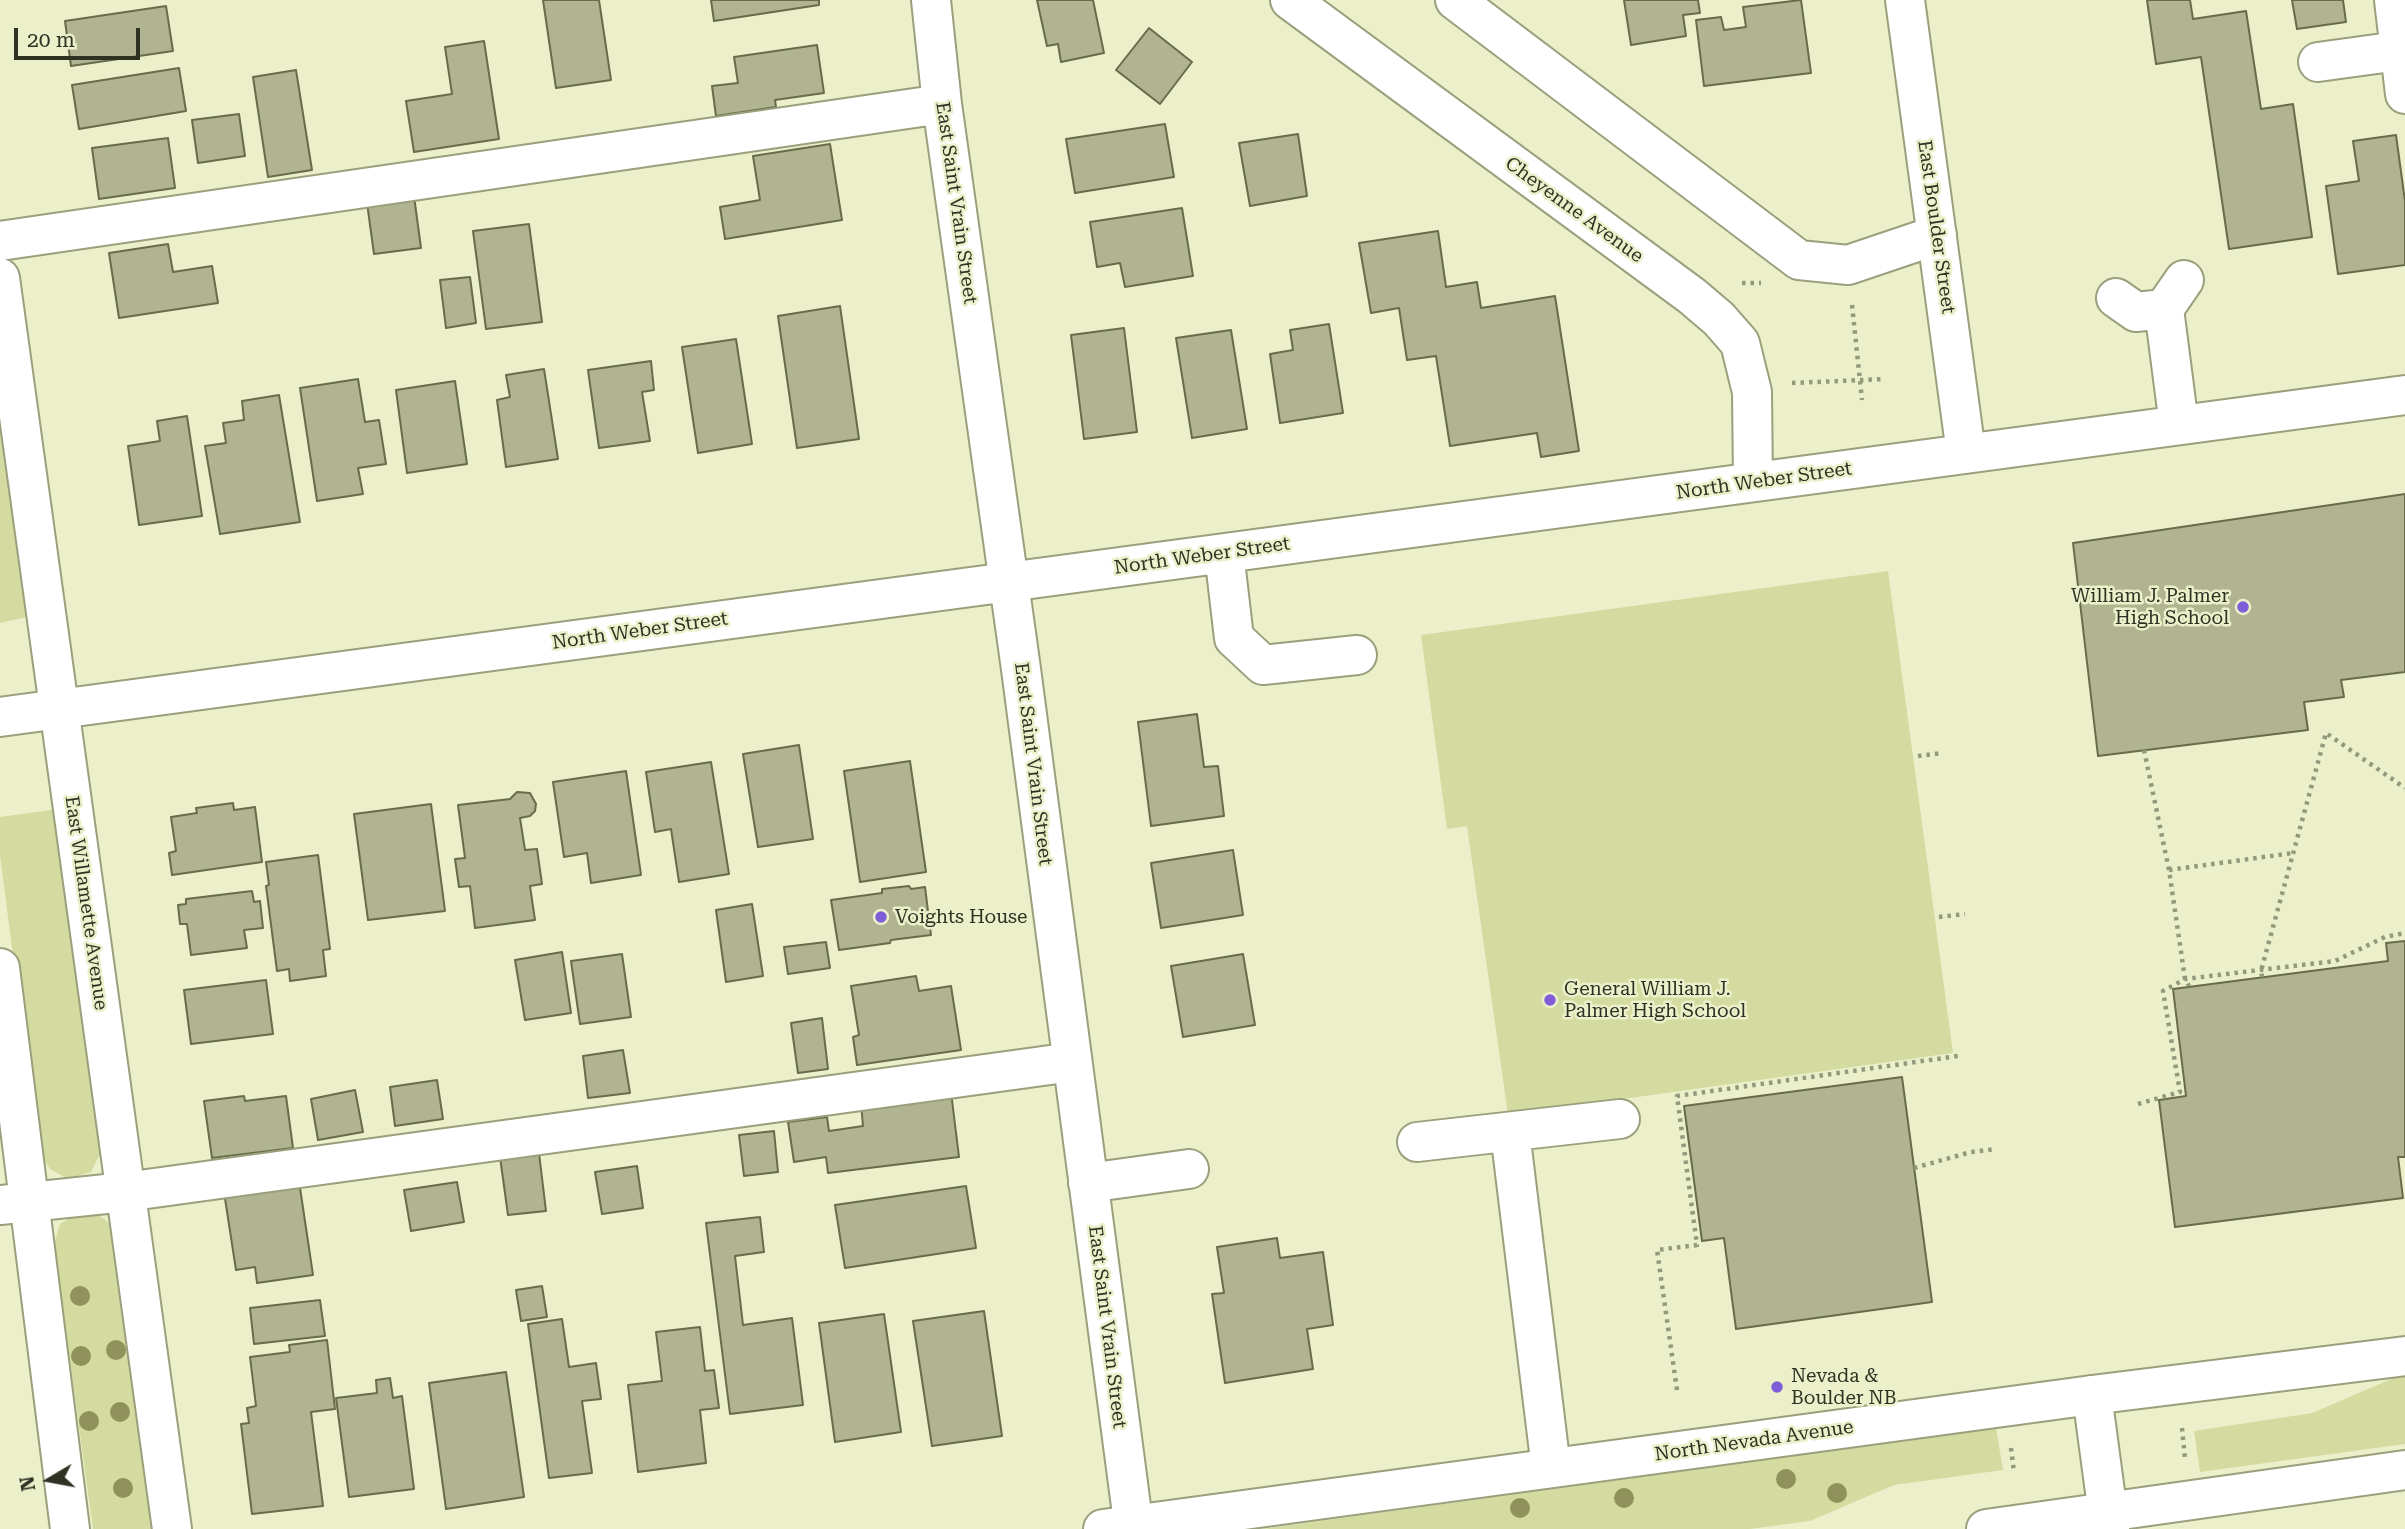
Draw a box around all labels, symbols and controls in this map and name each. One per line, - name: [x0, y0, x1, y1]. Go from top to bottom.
- scale bar: [18, 14, 144, 58]
- text: 20 m: [27, 28, 75, 52]
- street label: East Saint Vrain Street: [931, 100, 981, 306]
- street label: East Boulder Street: [1913, 139, 1959, 315]
- street label: Cheyenne Avenue: [1500, 152, 1648, 268]
- street label: North Weber Street: [1675, 457, 1853, 505]
- street label: North Weber Street: [1113, 532, 1291, 580]
- place label: William J. Palmer High School: [2071, 585, 2229, 629]
- marker: William J. Palmer High School: [2235, 599, 2251, 615]
- street label: North Weber Street: [551, 607, 729, 655]
- street label: East Saint Vrain Street: [1009, 661, 1057, 867]
- street label: East Willamette Avenue: [60, 794, 112, 1012]
- place label: Voights House: [895, 906, 1027, 928]
- marker: Voights House: [873, 909, 889, 925]
- place label: General William J. Palmer High School: [1564, 978, 1746, 1022]
- marker: General William J. Palmer High School: [1542, 992, 1558, 1008]
- street label: East Saint Vrain Street: [1083, 1224, 1131, 1430]
- place label: Nevada & Boulder NB: [1791, 1365, 1896, 1409]
- marker: Nevada & Boulder NB: [1769, 1379, 1785, 1395]
- street label: North Nevada Avenue: [1653, 1416, 1855, 1466]
- north arrow: [14, 1445, 84, 1515]
- text: N: [15, 1475, 40, 1493]

